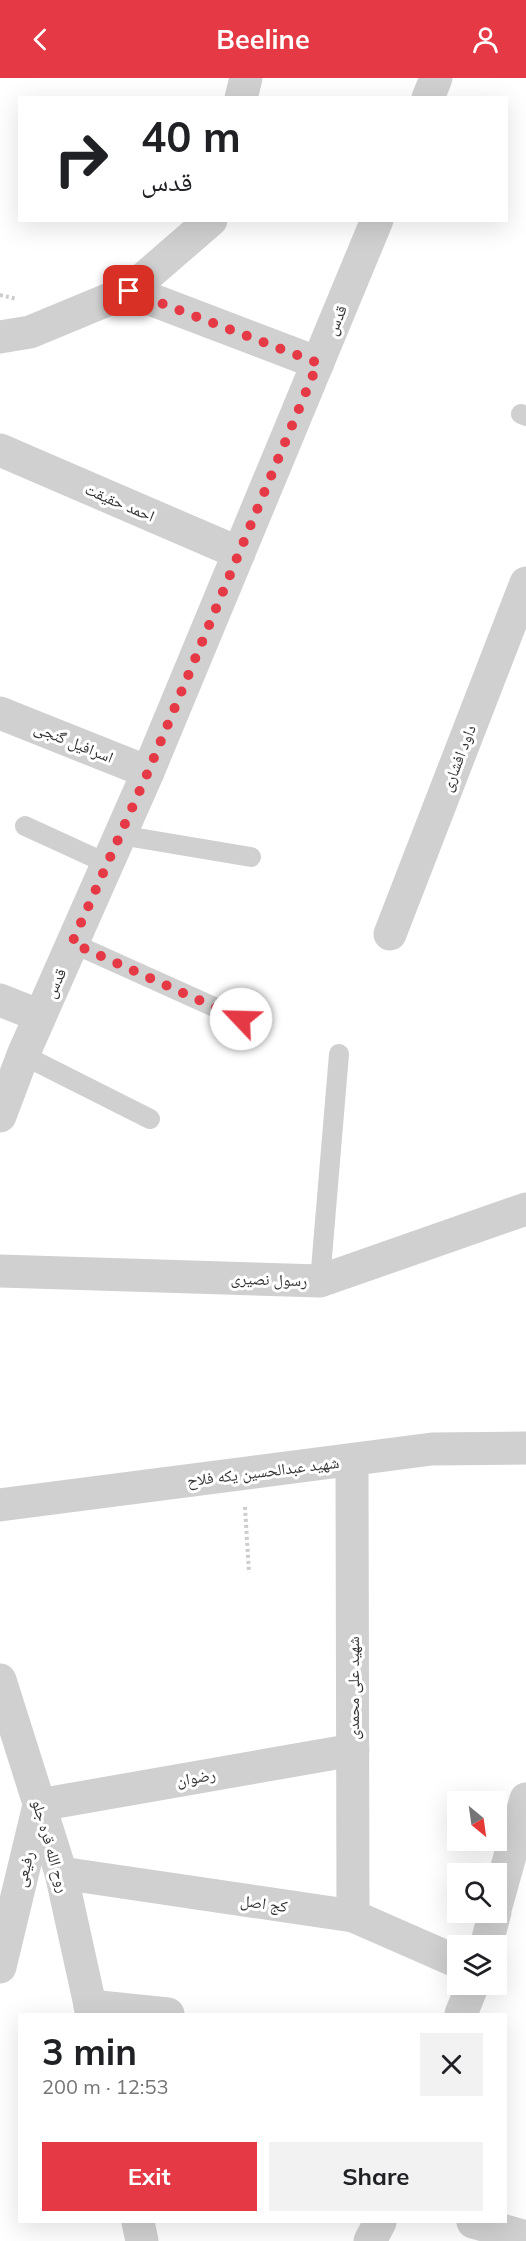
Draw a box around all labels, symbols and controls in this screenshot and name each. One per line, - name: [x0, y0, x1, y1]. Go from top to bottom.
- text: Beeline: [216, 22, 310, 56]
- icon: back: [24, 23, 57, 56]
- icon: person: [469, 23, 502, 56]
- text: 40 m: [141, 110, 241, 163]
- icon: right: [42, 120, 120, 198]
- text: قدس: [141, 164, 193, 198]
- pin: [103, 265, 154, 316]
- icon: arrive: [112, 274, 145, 307]
- street label: قدس: [321, 302, 352, 338]
- street label: احمد حقیقت: [82, 478, 158, 526]
- street label: اسرافیل گنجی: [31, 717, 117, 768]
- street label: داود افشاری: [436, 722, 481, 795]
- street label: قدس: [40, 965, 71, 1001]
- position arrow: [209, 987, 273, 1051]
- street label: رسول نصیری: [230, 1268, 308, 1291]
- street label: شهید عبدالحسین یکه فلاح: [186, 1452, 340, 1491]
- street label: شهید علی محمدی: [343, 1636, 364, 1740]
- street label: رضوان: [175, 1764, 217, 1791]
- north arrow: [447, 1791, 507, 1851]
- map controls: [447, 1791, 507, 1995]
- street label: روح الله قره جلو: [27, 1797, 74, 1895]
- street label: رفیعی: [10, 1849, 39, 1889]
- button: search: [447, 1863, 507, 1923]
- street label: کج اصل: [239, 1890, 289, 1917]
- button: layers: [447, 1935, 507, 1995]
- text: 3 min: [42, 2029, 137, 2074]
- button: close: [420, 2033, 483, 2096]
- text: 200 m · 12:53: [42, 2074, 168, 2099]
- button: Exit: [42, 2142, 257, 2211]
- button: Share: [269, 2142, 483, 2211]

